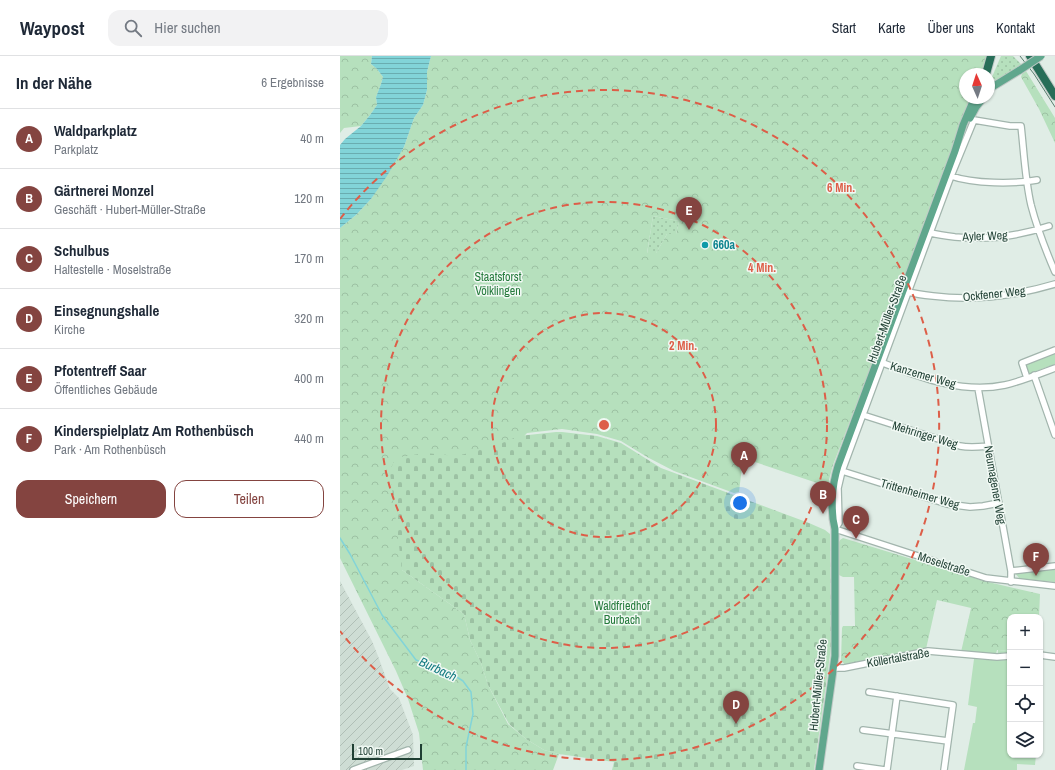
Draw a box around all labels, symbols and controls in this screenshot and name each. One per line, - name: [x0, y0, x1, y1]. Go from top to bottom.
- search box: [108, 10, 388, 46]
- text: Waypost: [20, 15, 84, 41]
- icon: search: [122, 17, 144, 39]
- text: Hier suchen: [154, 17, 221, 38]
- text: Start: [832, 19, 856, 37]
- text: Karte: [878, 19, 905, 37]
- text: Über uns: [927, 19, 974, 37]
- text: Kontakt: [996, 19, 1035, 37]
- north arrow: [959, 68, 995, 104]
- text: In der Nähe: [16, 71, 92, 94]
- text: 6 Ergebnisse: [261, 74, 324, 91]
- text: Waldparkplatz: [54, 120, 137, 141]
- text: A: [25, 130, 33, 147]
- text: 40 m: [300, 130, 324, 147]
- text: Parkplatz: [54, 141, 98, 158]
- text: Gärtnerei Monzel: [54, 180, 154, 201]
- text: 6 Min.: [827, 180, 855, 196]
- text: B: [25, 190, 33, 207]
- text: 120 m: [294, 190, 324, 207]
- pin: E: [676, 197, 702, 230]
- text: Geschäft · Hubert-Müller-Straße: [54, 201, 206, 218]
- street label: Ayler Weg: [961, 227, 1008, 245]
- place label: 660a: [713, 237, 735, 253]
- text: Schulbus: [54, 240, 109, 261]
- marker: 660a: [700, 240, 710, 250]
- text: C: [25, 250, 33, 267]
- text: 170 m: [294, 250, 324, 267]
- text: 4 Min.: [748, 260, 776, 276]
- text: Haltestelle · Moselstraße: [54, 261, 171, 278]
- park label: Staatsforst Völklingen: [474, 269, 522, 299]
- street label: Hubert-Müller-Straße: [864, 273, 910, 365]
- street label: Ockfener Weg: [962, 283, 1027, 305]
- text: Einsegnungshalle: [54, 300, 159, 321]
- text: D: [25, 310, 33, 327]
- text: 320 m: [294, 310, 324, 327]
- text: Kirche: [54, 321, 85, 338]
- text: 2 Min.: [669, 338, 697, 354]
- street label: Kanzemer Weg: [888, 358, 958, 392]
- text: Pfotentreff Saar: [54, 360, 146, 381]
- text: E: [25, 370, 33, 387]
- text: 400 m: [294, 370, 324, 387]
- text: Öffentliches Gebäude: [54, 381, 158, 398]
- street label: Mehringer Weg: [890, 417, 960, 453]
- centre of rings: [597, 418, 611, 432]
- text: Kinderspielplatz Am Rothenbüsch: [54, 420, 254, 441]
- text: F: [26, 430, 32, 447]
- text: 440 m: [294, 430, 324, 447]
- text: Park · Am Rothenbüsch: [54, 441, 166, 458]
- pin: A: [731, 442, 757, 475]
- street label: Neumagener Weg: [980, 444, 1010, 526]
- street label: Trittenheimer Weg: [879, 475, 962, 513]
- button: Speichern: [16, 480, 166, 518]
- button: Teilen: [174, 480, 324, 518]
- pin: B: [810, 481, 836, 514]
- your location: [730, 493, 750, 513]
- pin: C: [843, 506, 869, 539]
- pin: F: [1023, 543, 1049, 576]
- street label: Moselstraße: [916, 548, 972, 580]
- park label: Waldfriedhof Burbach: [594, 598, 650, 628]
- map controls: [1007, 614, 1043, 758]
- button: +: [1007, 614, 1043, 650]
- street label: Hubert-Müller-Straße: [805, 638, 831, 732]
- street label: Köllertalstraße: [865, 645, 931, 671]
- button: −: [1007, 650, 1043, 686]
- water label: Burbach: [416, 653, 460, 685]
- button: locate: [1007, 686, 1043, 722]
- pin: D: [723, 691, 749, 724]
- button: layers: [1007, 722, 1043, 758]
- scale bar: [352, 742, 422, 761]
- text: 100 m: [358, 744, 383, 758]

